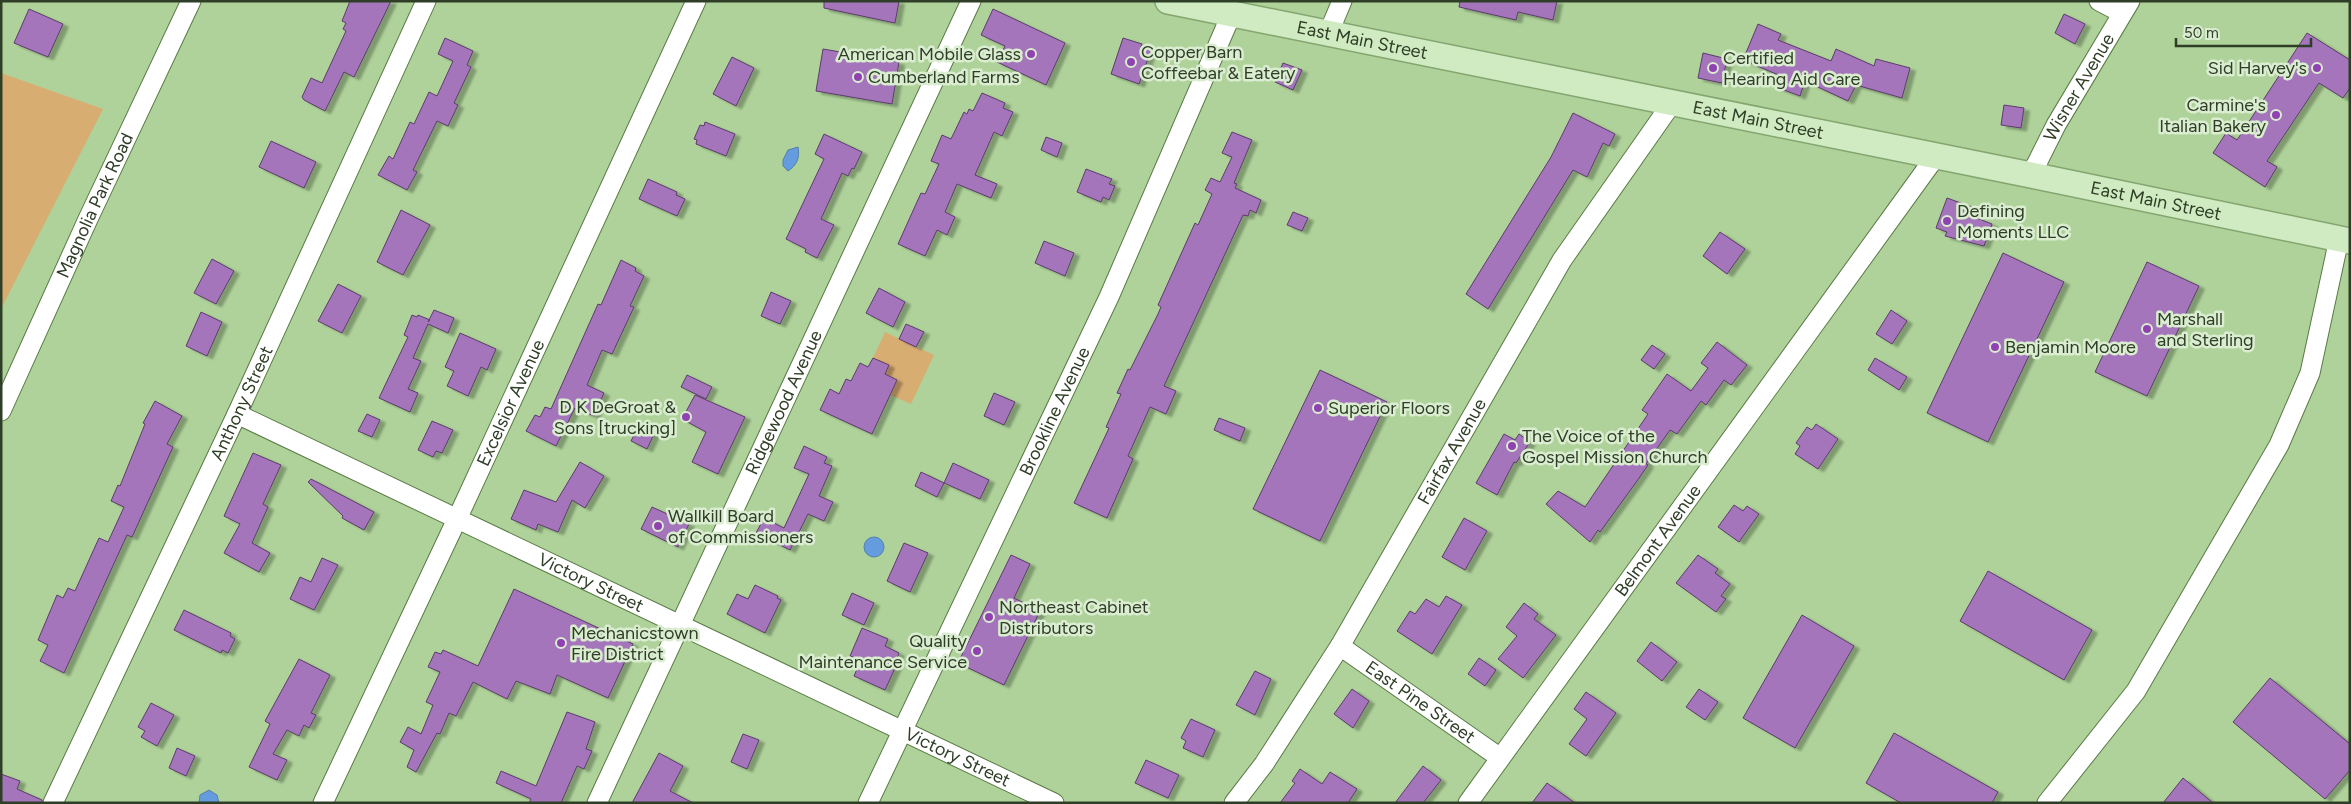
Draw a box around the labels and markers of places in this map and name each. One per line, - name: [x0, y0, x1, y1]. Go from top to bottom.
- place label: Copper Barn Coffeebar & Eatery: [1141, 41, 1296, 84]
- place label: American Mobile Glass: [838, 43, 1021, 65]
- place label: Certified Hearing Aid Care: [1723, 47, 1860, 90]
- marker: American Mobile Glass: [1025, 48, 1037, 60]
- marker: Copper Barn Coffeebar & Eatery: [1125, 56, 1137, 68]
- place label: Sid Harvey's: [2208, 57, 2307, 79]
- marker: Certified Hearing Aid Care: [1707, 62, 1719, 74]
- marker: Sid Harvey's: [2311, 62, 2323, 74]
- place label: Cumberland Farms: [868, 66, 1020, 88]
- marker: Cumberland Farms: [852, 71, 864, 83]
- place label: Carmine's Italian Bakery: [2159, 94, 2267, 137]
- marker: Carmine's Italian Bakery: [2270, 109, 2282, 121]
- place label: Defining Moments LLC: [1957, 200, 2069, 243]
- marker: Defining Moments LLC: [1941, 215, 1953, 227]
- place label: Marshall and Sterling: [2157, 308, 2254, 351]
- marker: Marshall and Sterling: [2141, 323, 2153, 335]
- place label: Benjamin Moore: [2005, 336, 2136, 358]
- marker: Benjamin Moore: [1989, 341, 2001, 353]
- place label: D K DeGroat & Sons [trucking]: [554, 396, 676, 439]
- place label: Superior Floors: [1328, 397, 1450, 419]
- marker: Superior Floors: [1312, 402, 1324, 414]
- marker: D K DeGroat & Sons [trucking]: [680, 411, 692, 423]
- place label: The Voice of the Gospel Mission Church: [1522, 425, 1708, 468]
- marker: The Voice of the Gospel Mission Church: [1506, 440, 1518, 452]
- place label: Wallkill Board of Commissioners: [668, 505, 814, 548]
- marker: Wallkill Board of Commissioners: [652, 520, 664, 532]
- place label: Northeast Cabinet Distributors: [999, 596, 1149, 639]
- marker: Northeast Cabinet Distributors: [983, 611, 995, 623]
- place label: Mechanicstown Fire District: [571, 622, 698, 665]
- place label: Quality Maintenance Service: [798, 630, 968, 673]
- marker: Mechanicstown Fire District: [555, 637, 567, 649]
- marker: Quality Maintenance Service: [971, 645, 983, 657]

